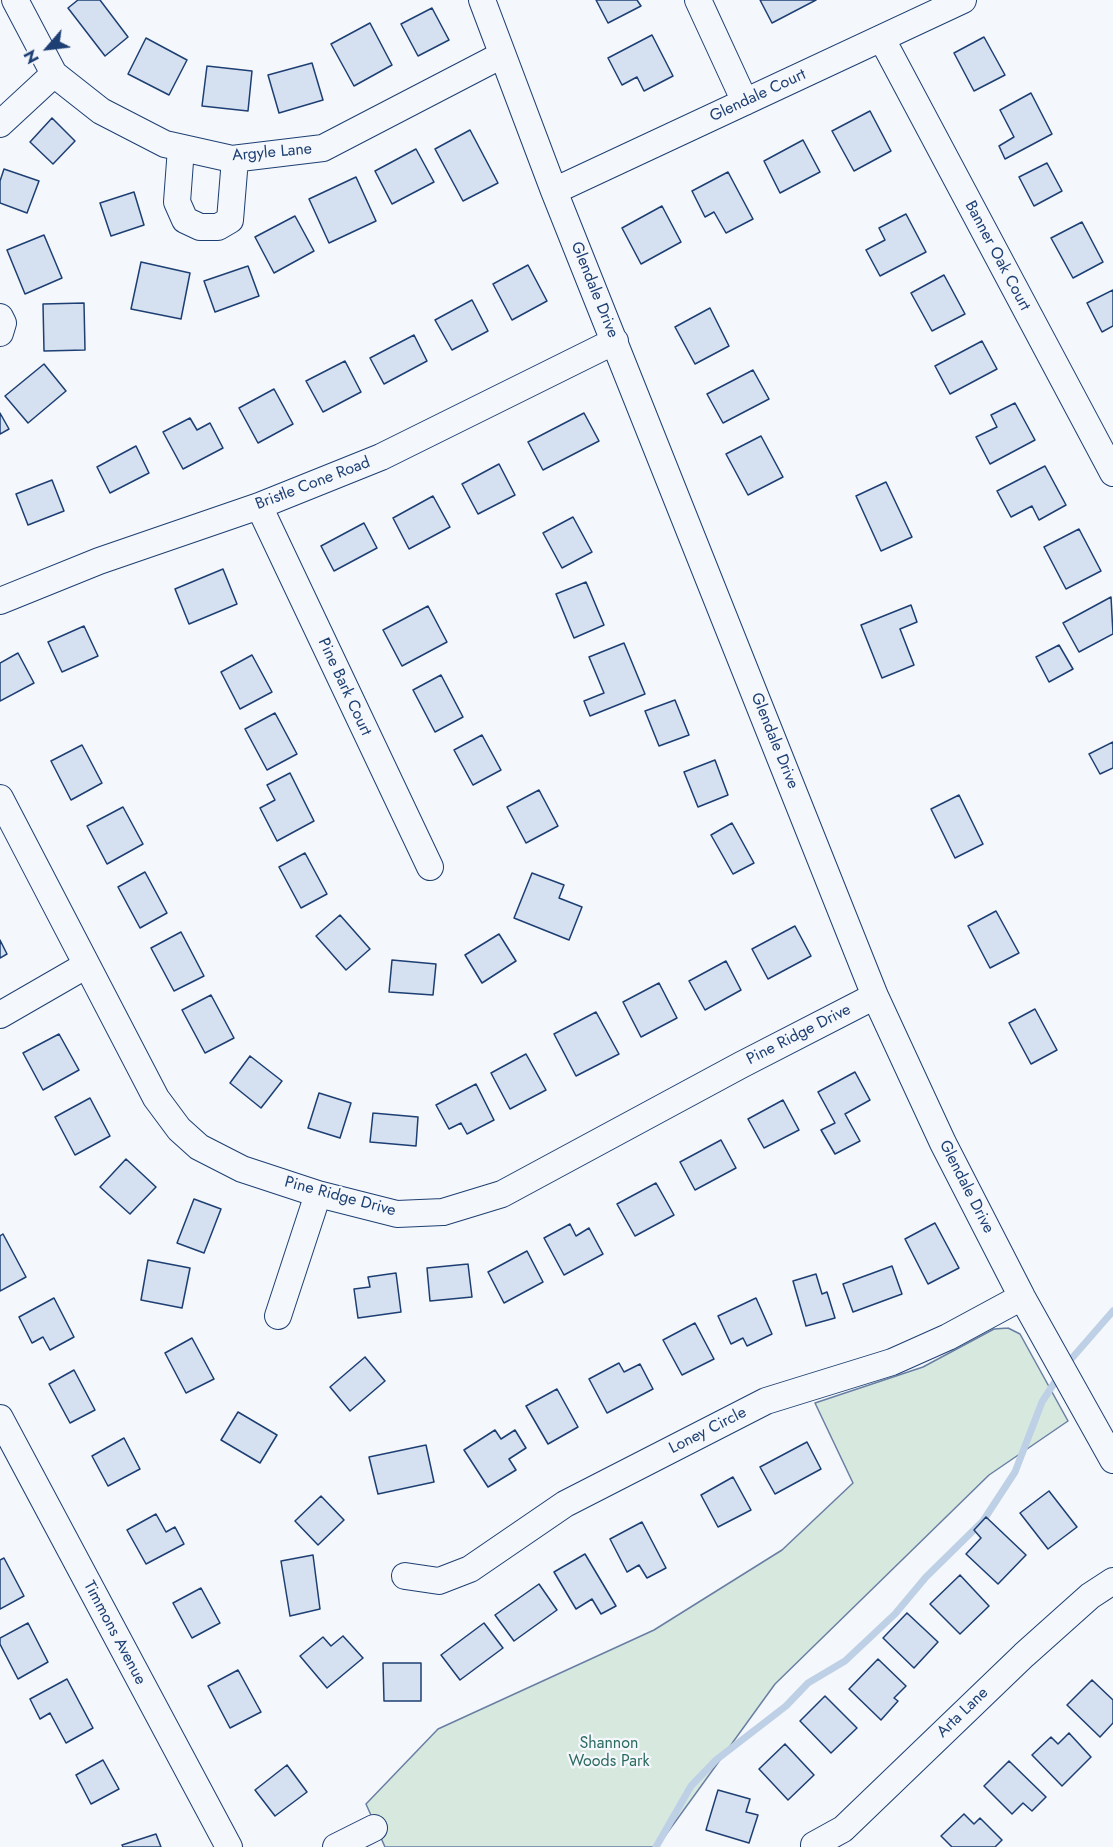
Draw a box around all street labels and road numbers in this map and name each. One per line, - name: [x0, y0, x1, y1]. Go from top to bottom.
- street label: Glendale Court: [707, 65, 809, 127]
- street label: Argyle Lane: [231, 140, 313, 166]
- street label: Banner Oak Court: [960, 198, 1034, 314]
- street label: Glendale Drive: [566, 239, 622, 341]
- street label: Bristle Cone Road: [253, 453, 373, 515]
- street label: Pine Bark Court: [313, 635, 375, 739]
- street label: Glendale Drive: [746, 690, 802, 792]
- street label: Pine Ridge Drive: [744, 1000, 854, 1070]
- street label: Glendale Drive: [934, 1137, 998, 1237]
- street label: Pine Ridge Drive: [282, 1173, 398, 1221]
- street label: Loney Circle: [666, 1403, 750, 1459]
- street label: Timmons Avenue: [79, 1578, 149, 1688]
- street label: Arta Lane: [933, 1684, 993, 1742]

